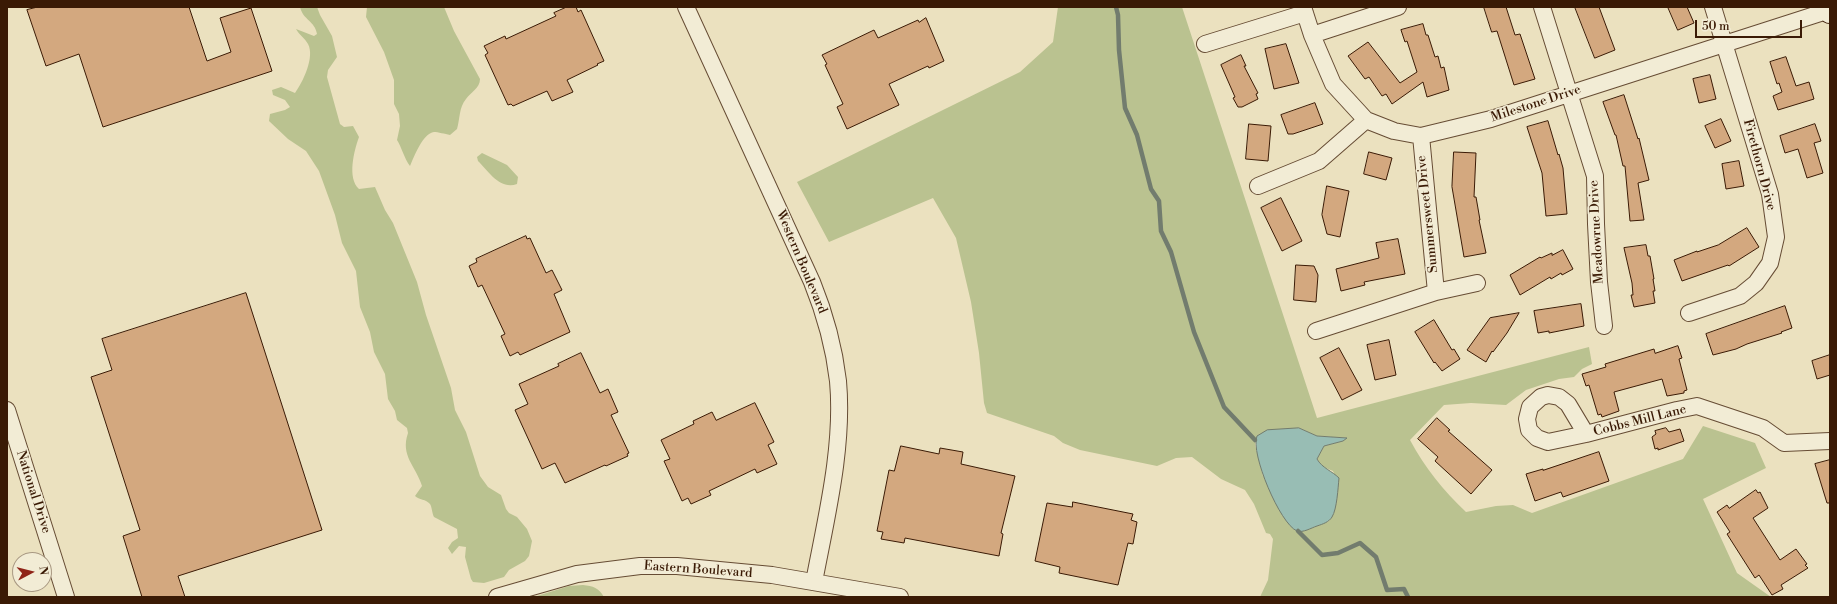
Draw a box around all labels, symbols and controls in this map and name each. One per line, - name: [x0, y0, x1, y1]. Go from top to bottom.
- scale bar: [1697, 12, 1804, 38]
- text: 50 m: [1702, 19, 1730, 34]
- street label: Milestone Drive: [1489, 82, 1583, 126]
- street label: Firethorn Drive: [1739, 118, 1779, 212]
- street label: Summersweet Drive: [1414, 154, 1442, 274]
- street label: Meadowrue Drive: [1586, 180, 1608, 284]
- street label: Western Boulevard: [772, 208, 830, 316]
- street label: Cobbs Mill Lane: [1592, 402, 1688, 440]
- street label: National Drive: [12, 449, 54, 535]
- north arrow: [12, 552, 52, 592]
- street label: Eastern Boulevard: [643, 558, 753, 582]
- text: N: [35, 565, 50, 576]

